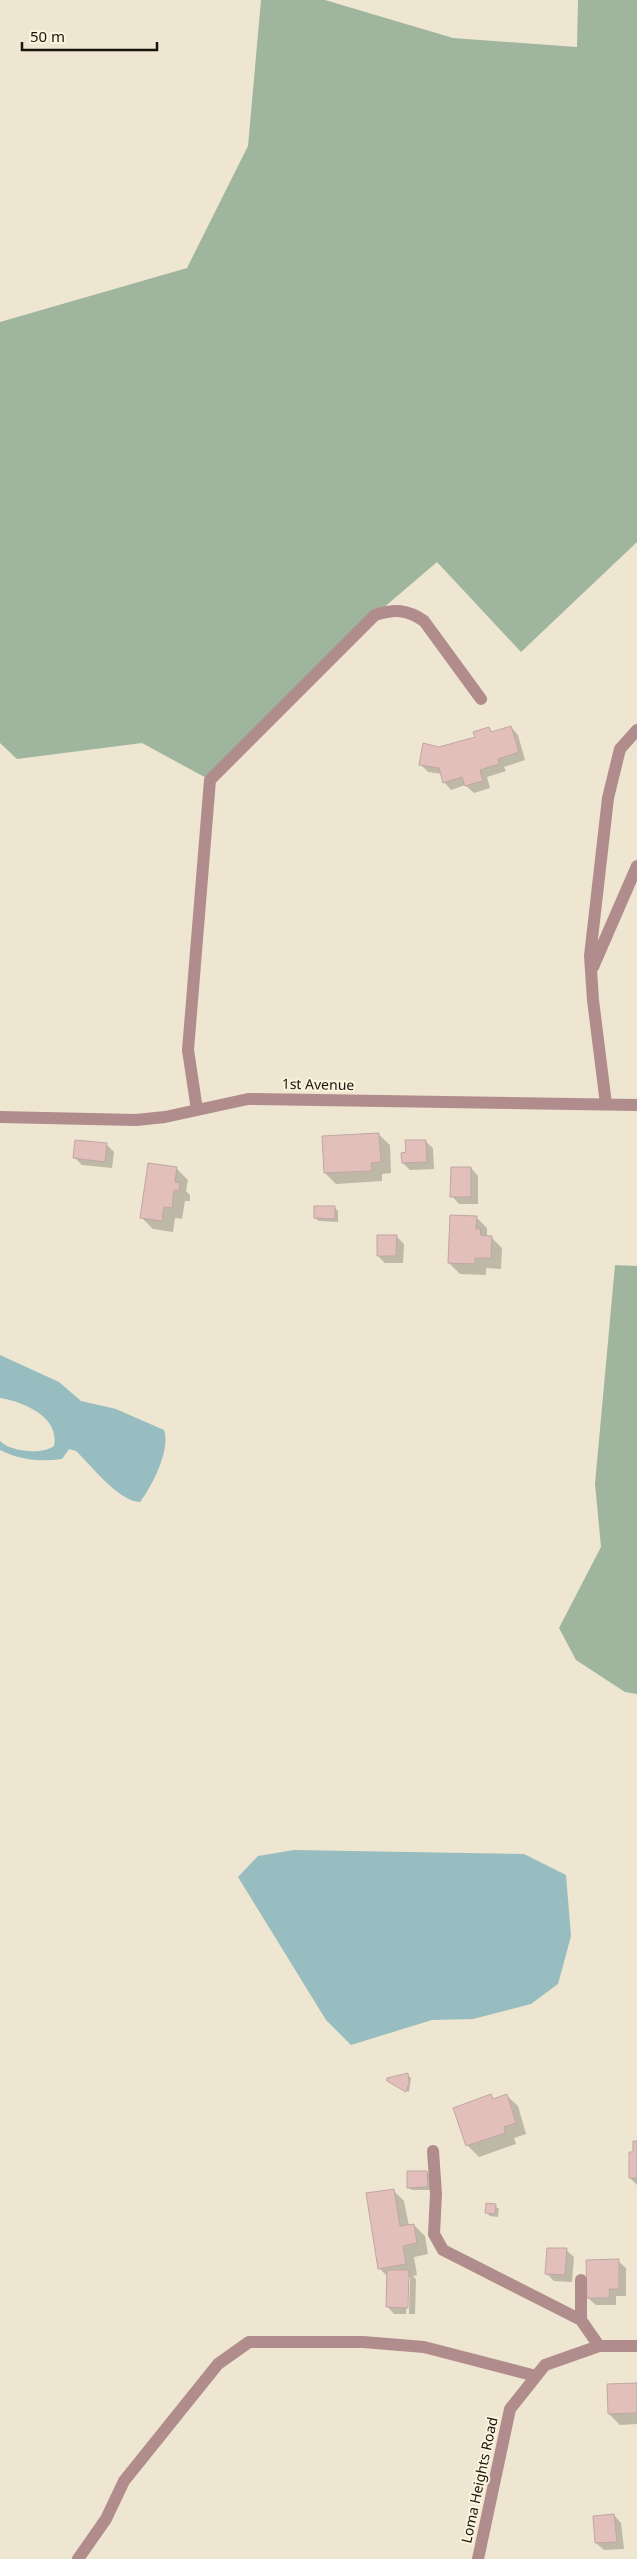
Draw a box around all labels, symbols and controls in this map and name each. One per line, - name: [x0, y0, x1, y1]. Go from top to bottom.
- scale bar: [22, 20, 158, 52]
- text: 50 m: [30, 26, 65, 46]
- street label: 1st Avenue: [282, 1074, 355, 1094]
- street label: Loma Heights Road: [456, 2415, 502, 2545]

